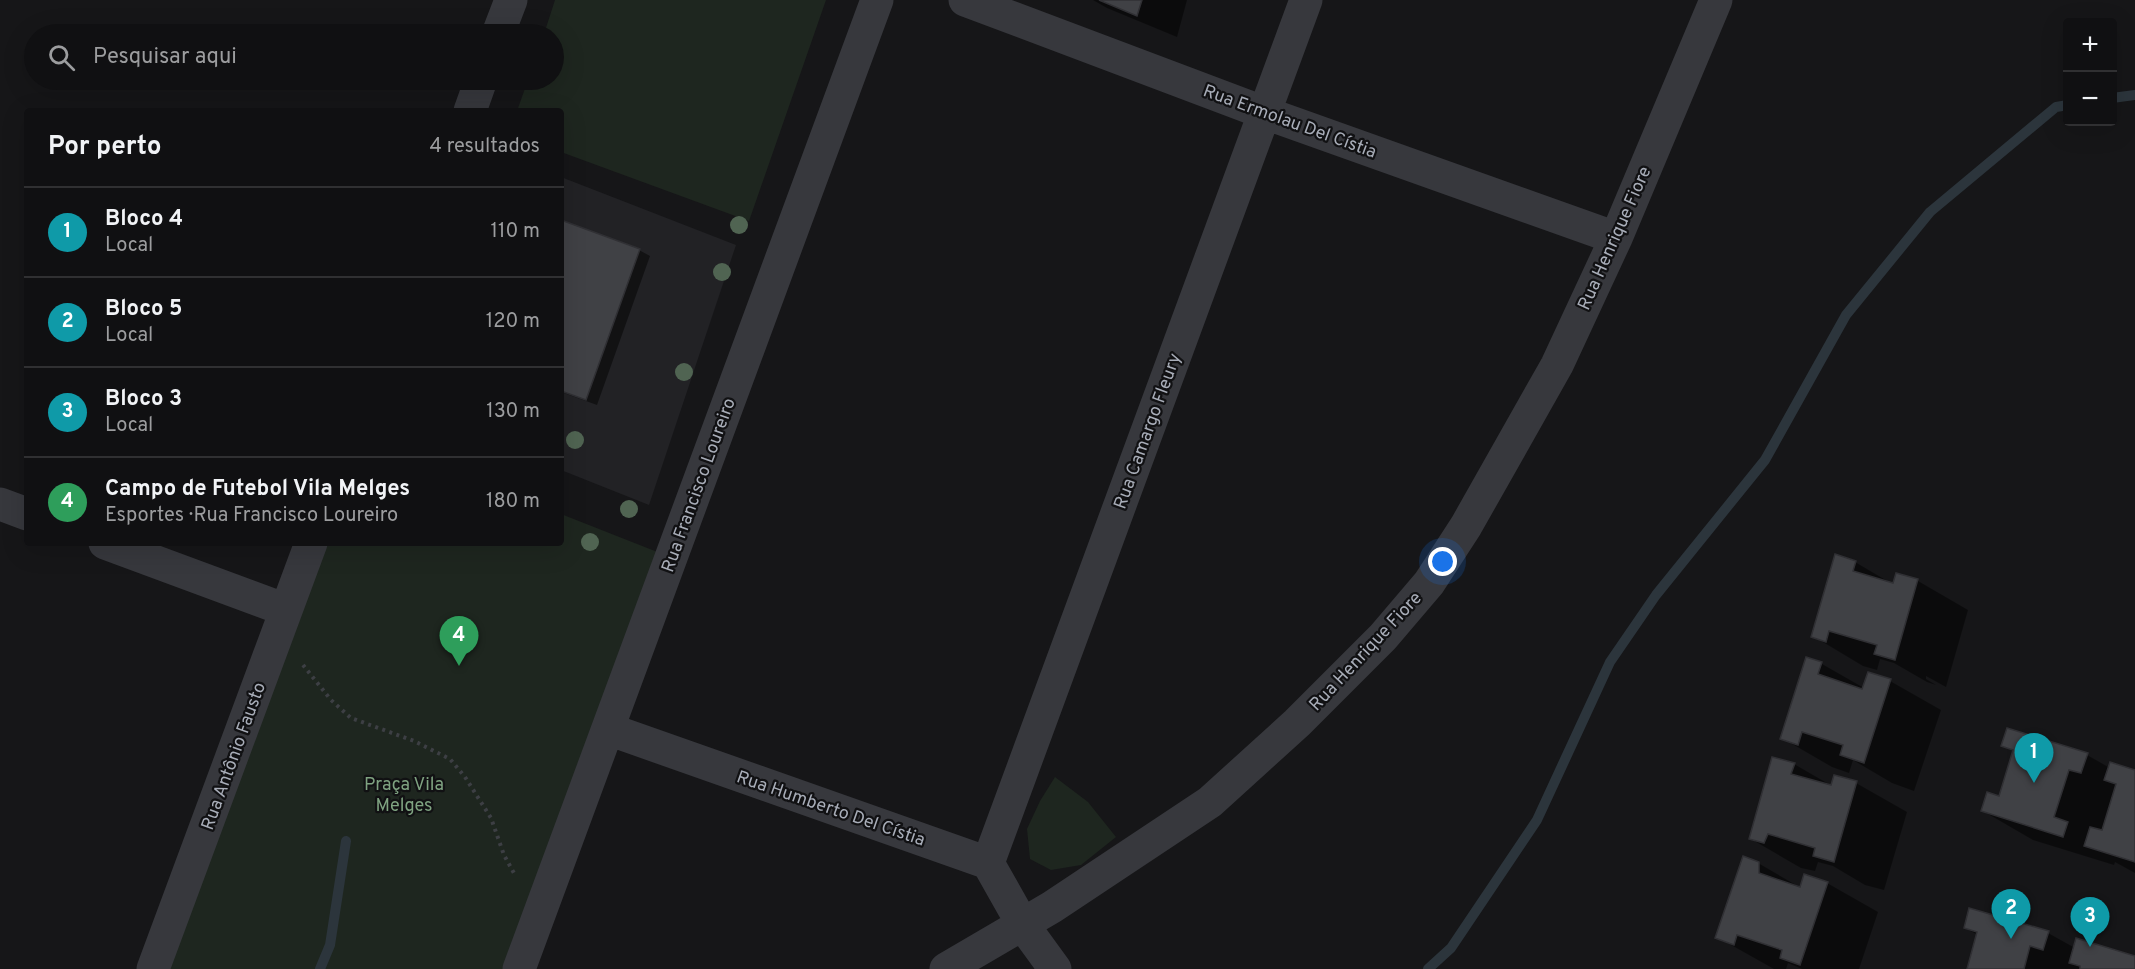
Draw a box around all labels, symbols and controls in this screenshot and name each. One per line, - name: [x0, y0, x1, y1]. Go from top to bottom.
- map controls: [2063, 18, 2117, 126]
- button: +: [2063, 18, 2117, 72]
- search box: [24, 24, 564, 90]
- icon: search: [45, 41, 78, 74]
- text: Pesquisar aqui: [93, 44, 237, 71]
- button: −: [2063, 72, 2117, 126]
- street label: Rua Ermolau Del Cístia: [1200, 80, 1379, 165]
- text: Por perto: [48, 131, 162, 164]
- text: 4 resultados: [430, 134, 540, 160]
- street label: Rua Henrique Fiore: [1573, 163, 1657, 314]
- text: Bloco 4: [105, 206, 183, 233]
- text: 1: [64, 219, 72, 245]
- text: 110 m: [491, 219, 540, 245]
- text: Local: [105, 233, 153, 259]
- text: Bloco 5: [105, 296, 182, 323]
- text: 2: [61, 309, 74, 335]
- text: 120 m: [486, 309, 540, 335]
- text: Local: [105, 323, 153, 349]
- street label: Rua Camargo Fleury: [1109, 350, 1187, 513]
- text: Bloco 3: [105, 386, 182, 413]
- street label: Rua Francisco Loureiro: [657, 395, 742, 576]
- text: 3: [62, 399, 74, 425]
- text: 130 m: [486, 399, 540, 425]
- text: Local: [105, 413, 153, 439]
- text: Campo de Futebol Vila Melges: [105, 476, 410, 503]
- text: 4: [61, 489, 74, 515]
- text: 180 m: [486, 489, 540, 515]
- text: Esportes · Rua Francisco Loureiro: [105, 503, 398, 529]
- your location: [1428, 547, 1457, 576]
- street label: Rua Henrique Fiore: [1305, 588, 1427, 717]
- pin: 4: [440, 616, 478, 666]
- street label: Rua Antônio Fausto: [197, 679, 272, 834]
- pin: 1: [2014, 734, 2054, 783]
- street label: Rua Humberto Del Cístia: [733, 766, 928, 853]
- park label: Praça Vila Melges: [364, 774, 444, 818]
- pin: 2: [1992, 890, 2030, 939]
- pin: 3: [2070, 898, 2110, 947]

